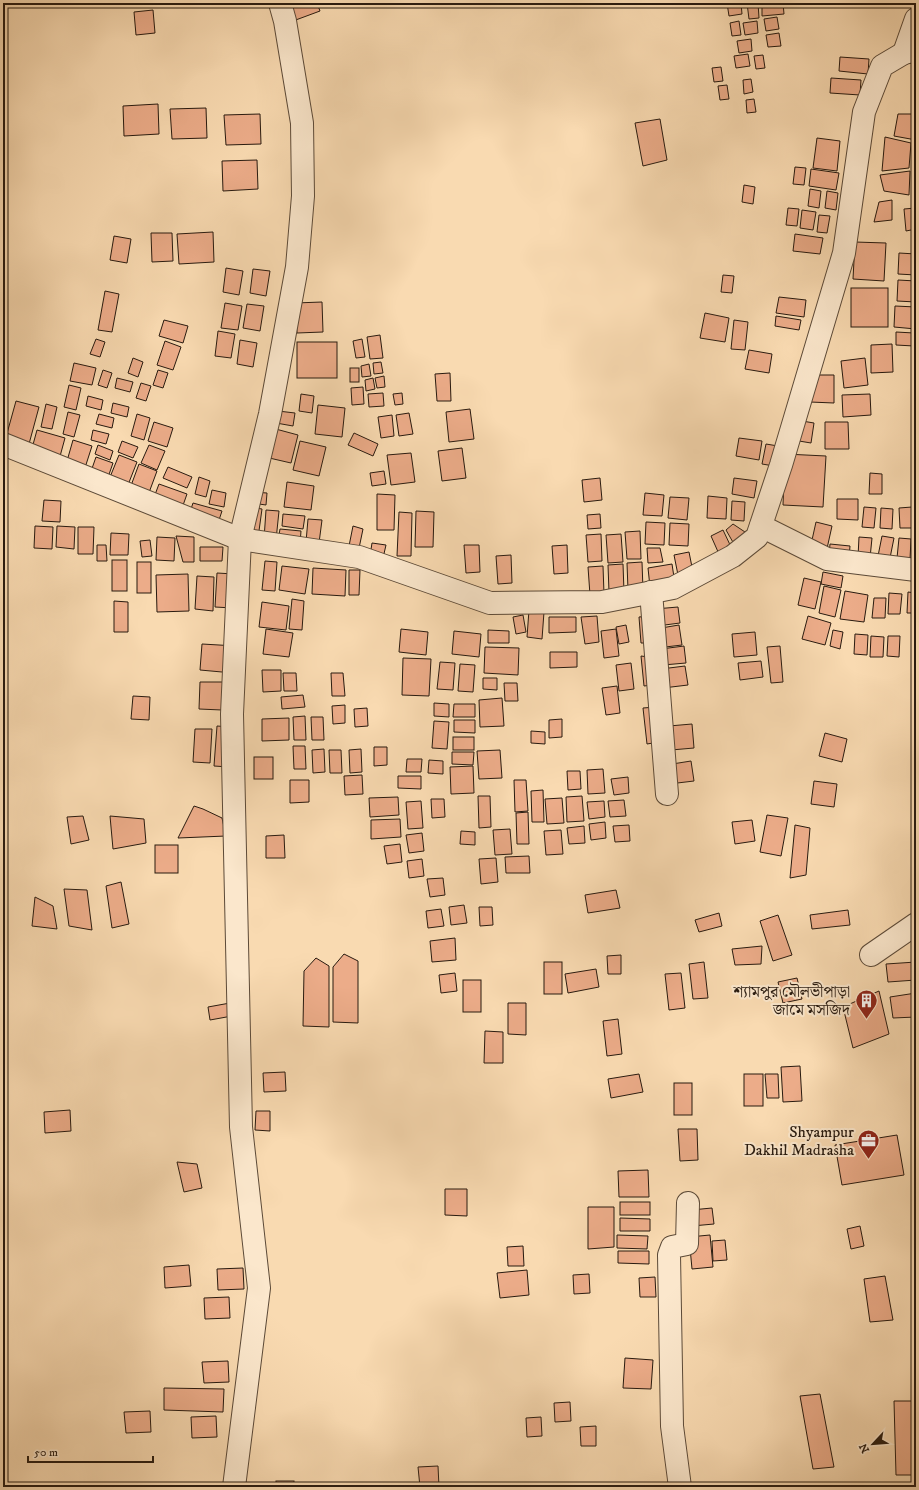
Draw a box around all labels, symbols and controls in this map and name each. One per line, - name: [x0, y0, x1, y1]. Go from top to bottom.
- place label: শ্যামপুর মৌলভীপাড়া জামে মসজিদ: [733, 982, 851, 1020]
- building icon: শ্যামপুর মৌলভীপাড়া জামে মসজিদ: [853, 987, 879, 1020]
- place label: Shyampur Dakhil Madrasha: [744, 1122, 854, 1160]
- office icon: Shyampur Dakhil Madrasha: [856, 1127, 882, 1160]
- north arrow: [853, 1424, 893, 1464]
- scale bar: [28, 1438, 153, 1464]
- text: N: [857, 1441, 873, 1455]
- text: 50 m: [34, 1445, 58, 1460]

